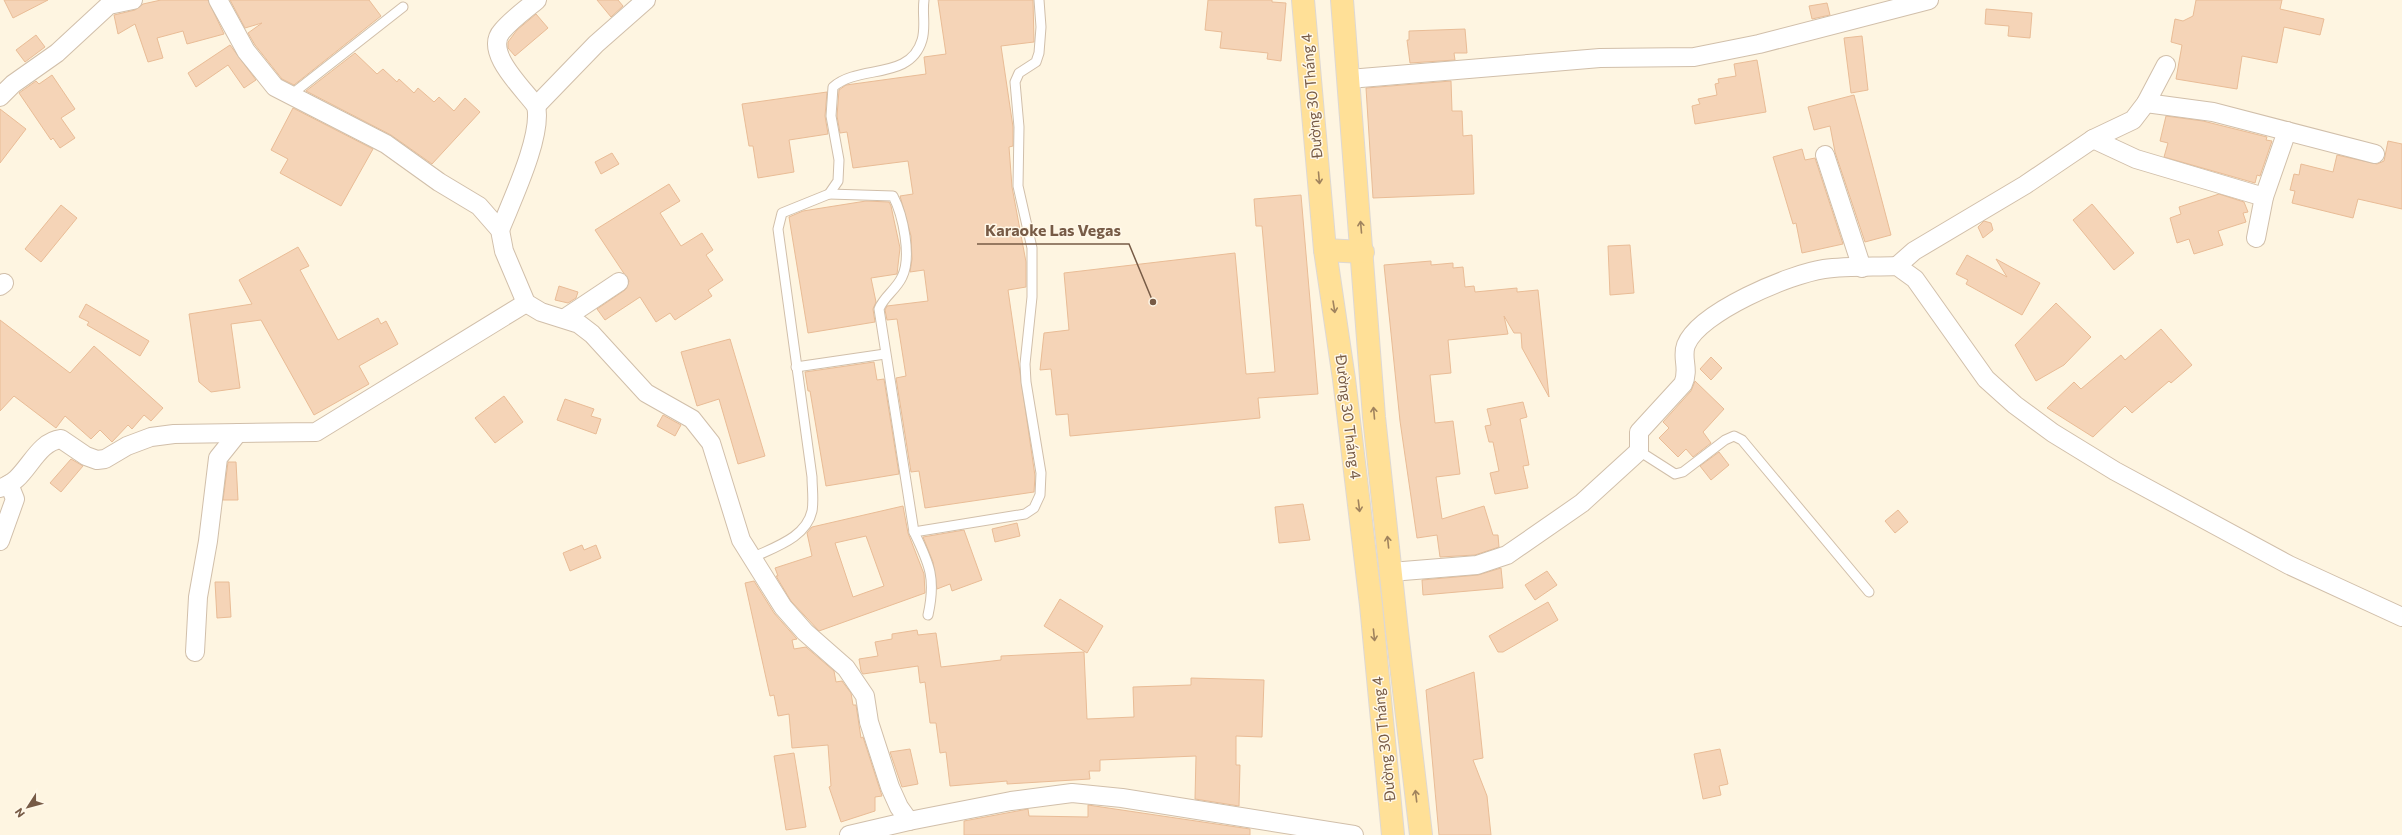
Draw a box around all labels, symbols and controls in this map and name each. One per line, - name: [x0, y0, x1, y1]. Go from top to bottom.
- street label: Đường 30 Tháng 4: [1297, 33, 1326, 160]
- one-way arrow: [1315, 171, 1322, 184]
- callout: Karaoke Las Vegas: [977, 216, 1129, 244]
- text: Karaoke Las Vegas: [985, 220, 1121, 239]
- one-way arrow: [1358, 221, 1365, 234]
- one-way arrow: [1330, 300, 1338, 313]
- street label: Đường 30 Tháng 4: [1332, 353, 1366, 480]
- one-way arrow: [1370, 407, 1378, 420]
- one-way arrow: [1355, 499, 1363, 512]
- one-way arrow: [1384, 536, 1392, 549]
- one-way arrow: [1370, 628, 1377, 641]
- street label: Đường 30 Tháng 4: [1367, 676, 1399, 803]
- north arrow: [8, 787, 48, 827]
- one-way arrow: [1413, 790, 1420, 803]
- text: N: [12, 806, 27, 820]

